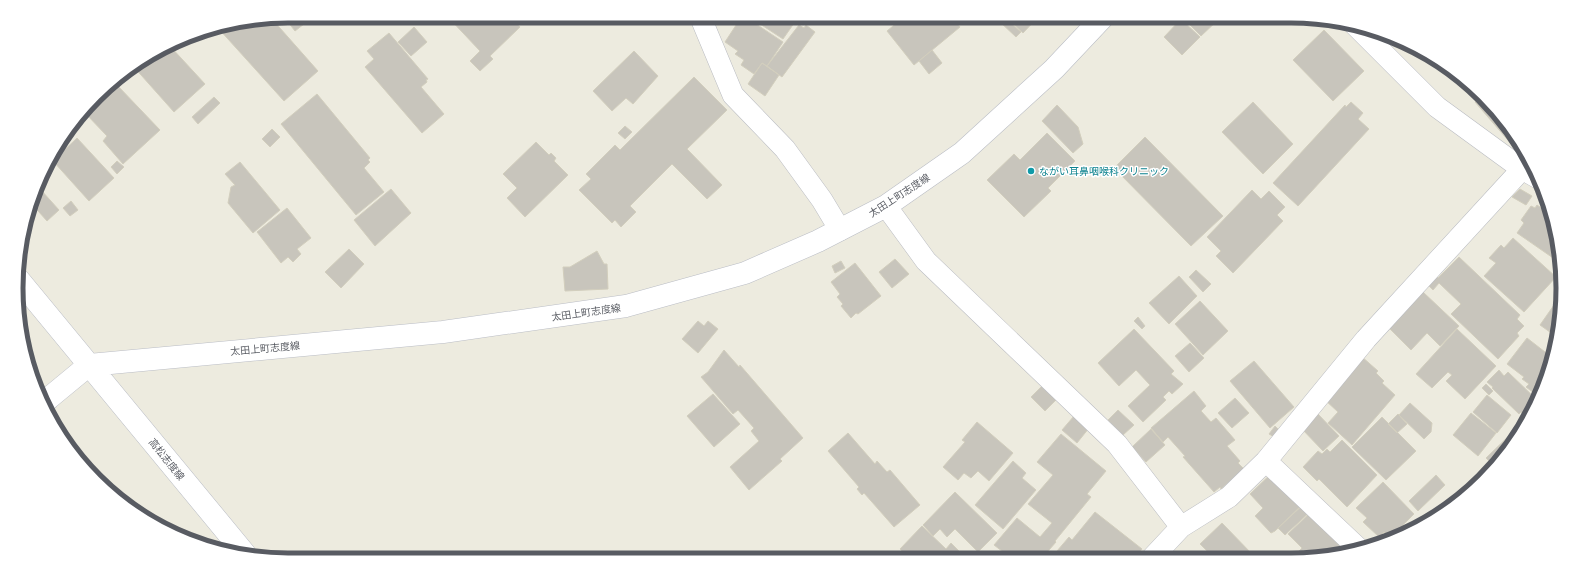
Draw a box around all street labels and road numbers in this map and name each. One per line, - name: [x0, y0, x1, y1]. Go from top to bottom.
- street label: 太田上町志度線: [866, 171, 932, 220]
- street label: 太田上町志度線: [551, 301, 622, 324]
- street label: 太田上町志度線: [230, 339, 300, 358]
- street label: 高松志度線: [146, 436, 187, 483]

